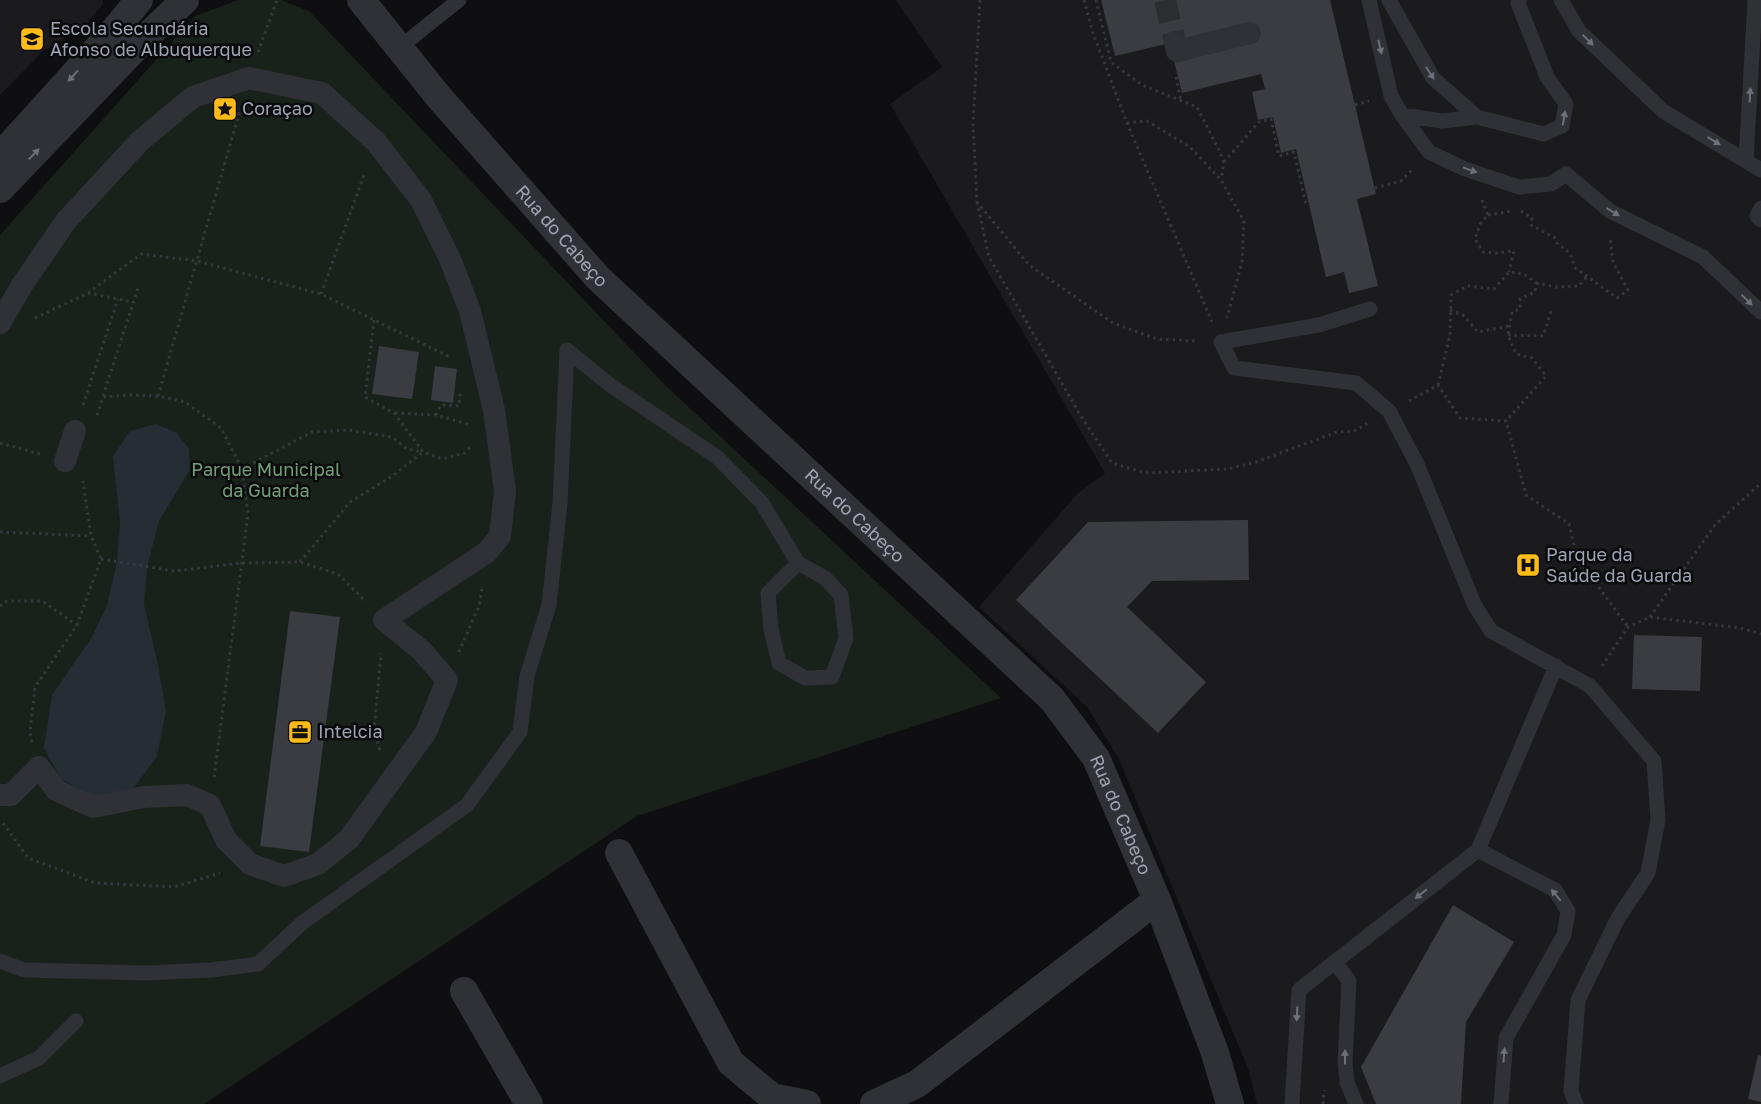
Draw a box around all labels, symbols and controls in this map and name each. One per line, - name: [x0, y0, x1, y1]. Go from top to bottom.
- place label: Escola Secundária Afonso de Albuquerque: [50, 17, 252, 60]
- school or university icon: Escola Secundária Afonso de Albuquerque: [19, 26, 45, 52]
- one-way arrow: [1582, 34, 1594, 46]
- one-way arrow: [1376, 40, 1384, 55]
- one-way arrow: [1426, 66, 1435, 79]
- one-way arrow: [67, 70, 79, 82]
- one-way arrow: [1746, 86, 1754, 102]
- place icon: Coraçao: [212, 96, 238, 122]
- place label: Coraçao: [242, 97, 313, 119]
- one-way arrow: [1560, 109, 1568, 125]
- one-way arrow: [1707, 137, 1720, 146]
- one-way arrow: [28, 148, 40, 160]
- one-way arrow: [1463, 166, 1478, 174]
- street label: Rua do Cabeço: [512, 180, 613, 291]
- one-way arrow: [1606, 207, 1620, 216]
- one-way arrow: [1741, 294, 1753, 306]
- park label: Parque Municipal da Guarda: [191, 458, 341, 501]
- street label: Rua do Cabeço: [800, 463, 910, 567]
- place label: Parque da Saúde da Guarda: [1546, 543, 1692, 586]
- hospital icon: Parque da Saúde da Guarda: [1515, 552, 1541, 578]
- office icon: Intelcia: [287, 719, 313, 745]
- place label: Intelcia: [318, 720, 383, 742]
- street label: Rua do Cabeço: [1086, 751, 1157, 878]
- one-way arrow: [1551, 888, 1562, 901]
- one-way arrow: [1415, 889, 1428, 899]
- one-way arrow: [1293, 1006, 1301, 1022]
- one-way arrow: [1501, 1047, 1509, 1063]
- one-way arrow: [1341, 1049, 1349, 1065]

